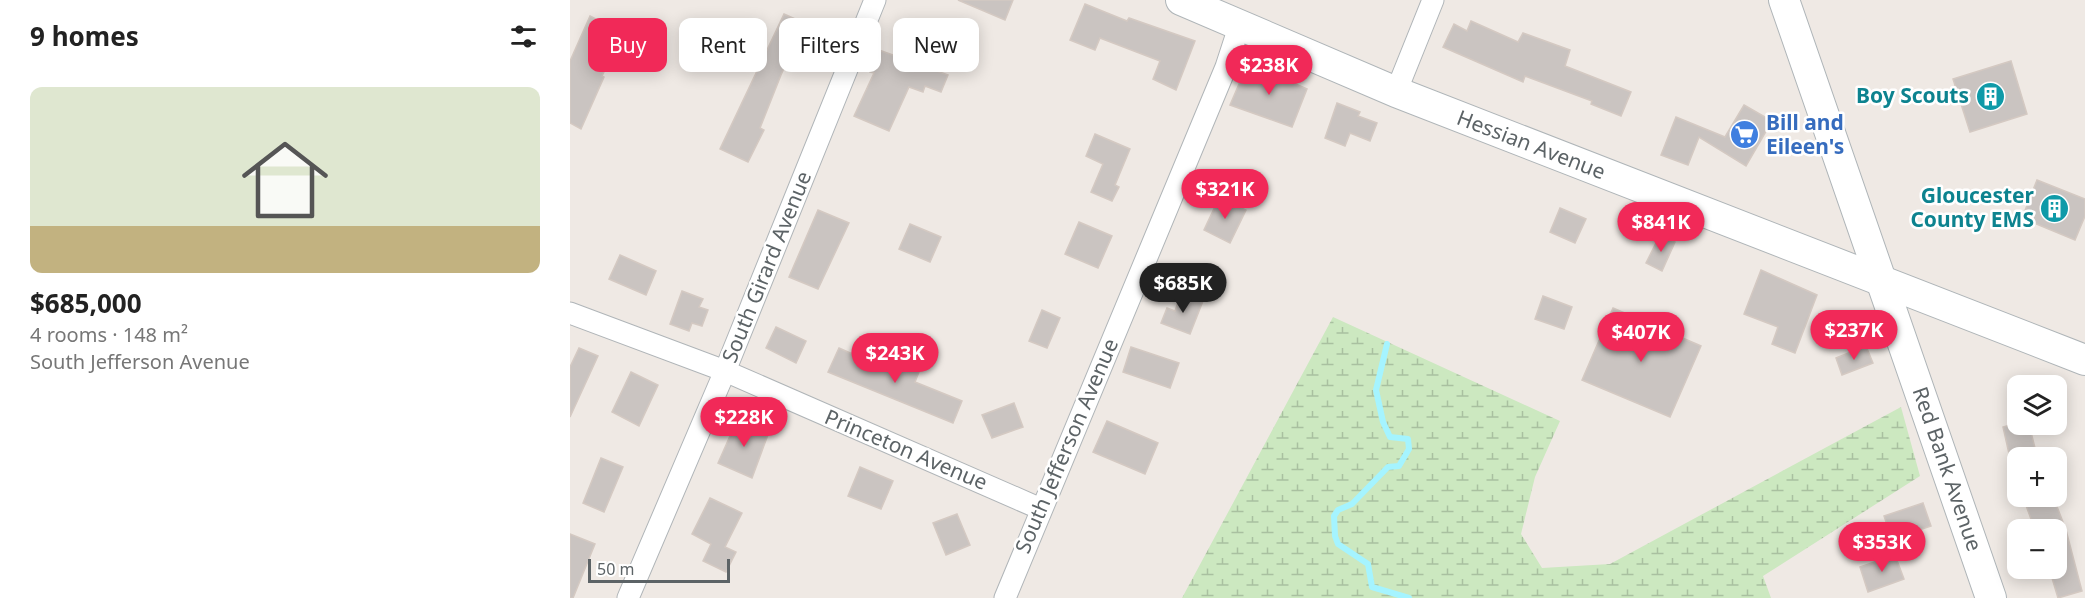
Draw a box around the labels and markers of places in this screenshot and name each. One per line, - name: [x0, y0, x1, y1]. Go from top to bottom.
- pin: $238K: [1227, 45, 1311, 96]
- building icon: Boy Scouts: [1974, 80, 2006, 112]
- place label: Boy Scouts: [1856, 81, 1969, 109]
- place label: Bill and Eileen's: [1766, 108, 1844, 160]
- supermarket icon: Bill and Eileen's: [1729, 119, 1761, 151]
- pin: $321K: [1183, 169, 1267, 220]
- place label: Gloucester County EMS: [1910, 181, 2035, 233]
- building icon: Gloucester County EMS: [2039, 192, 2071, 224]
- pin: $841K: [1619, 202, 1703, 253]
- pin: $685K: [1141, 263, 1225, 314]
- pin: $237K: [1812, 310, 1896, 361]
- pin: $407K: [1599, 312, 1683, 363]
- pin: $243K: [853, 333, 937, 384]
- pin: $228K: [702, 397, 786, 448]
- pin: $353K: [1840, 522, 1924, 573]

